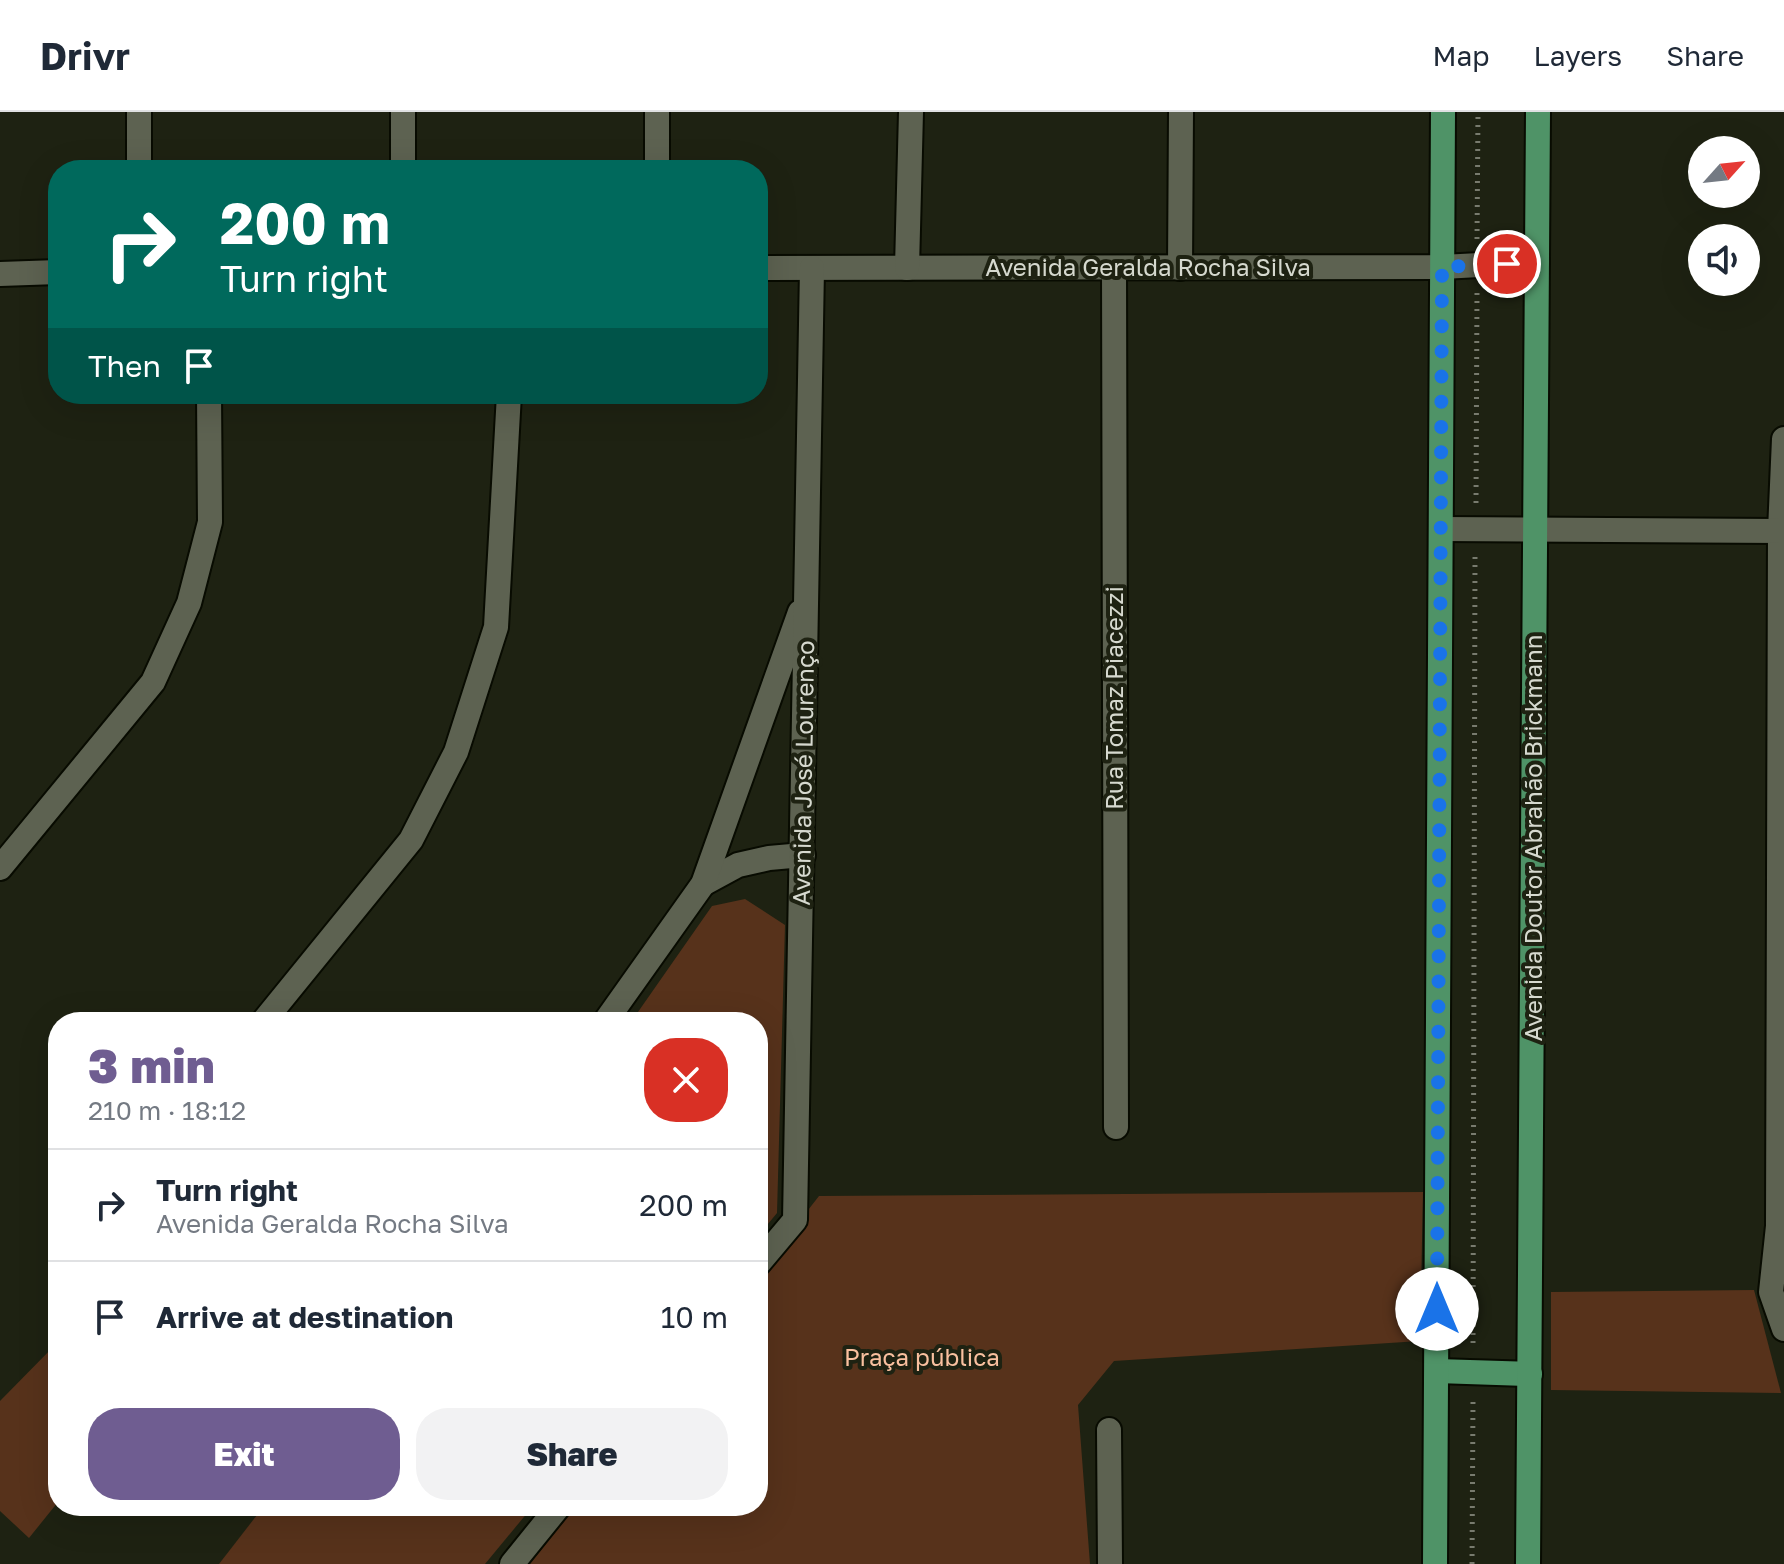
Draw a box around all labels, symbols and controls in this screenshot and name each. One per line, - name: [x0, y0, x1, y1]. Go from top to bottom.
- text: Drivr: [40, 33, 130, 78]
- text: Map: [1432, 39, 1490, 72]
- text: Layers: [1534, 39, 1622, 72]
- text: Share: [1666, 39, 1744, 72]
- north arrow: [1688, 136, 1760, 208]
- map controls: [1688, 136, 1760, 296]
- text: 200 m: [220, 189, 390, 256]
- icon: right: [88, 192, 192, 296]
- button: sound: [1688, 224, 1760, 296]
- pin: [1473, 230, 1541, 298]
- icon: arrive: [1485, 242, 1529, 286]
- street label: Avenida Geralda Rocha Silva: [985, 252, 1311, 281]
- text: Turn right: [220, 257, 388, 300]
- icon: arrive: [177, 344, 221, 388]
- text: Then: [88, 348, 161, 384]
- street label: Rua Tomaz Piacezzi: [1099, 586, 1128, 810]
- street label: Avenida Doutor Abrahão Brickmann: [1518, 634, 1547, 1042]
- street label: Avenida José Lourenço: [786, 640, 819, 906]
- text: 3 min: [88, 1036, 215, 1094]
- button: close: [644, 1038, 728, 1122]
- text: 210 m · 18:12: [88, 1095, 246, 1126]
- text: Turn right: [156, 1172, 298, 1208]
- icon: right: [88, 1183, 132, 1227]
- text: 200 m: [639, 1187, 728, 1223]
- text: Avenida Geralda Rocha Silva: [156, 1208, 509, 1239]
- position arrow: [1395, 1267, 1479, 1351]
- icon: arrive: [88, 1295, 132, 1339]
- text: Arrive at destination: [156, 1299, 453, 1335]
- text: 10 m: [661, 1299, 728, 1335]
- park label: Praça pública: [844, 1342, 1000, 1371]
- button: Exit: [88, 1408, 400, 1500]
- button: Share: [416, 1408, 728, 1500]

